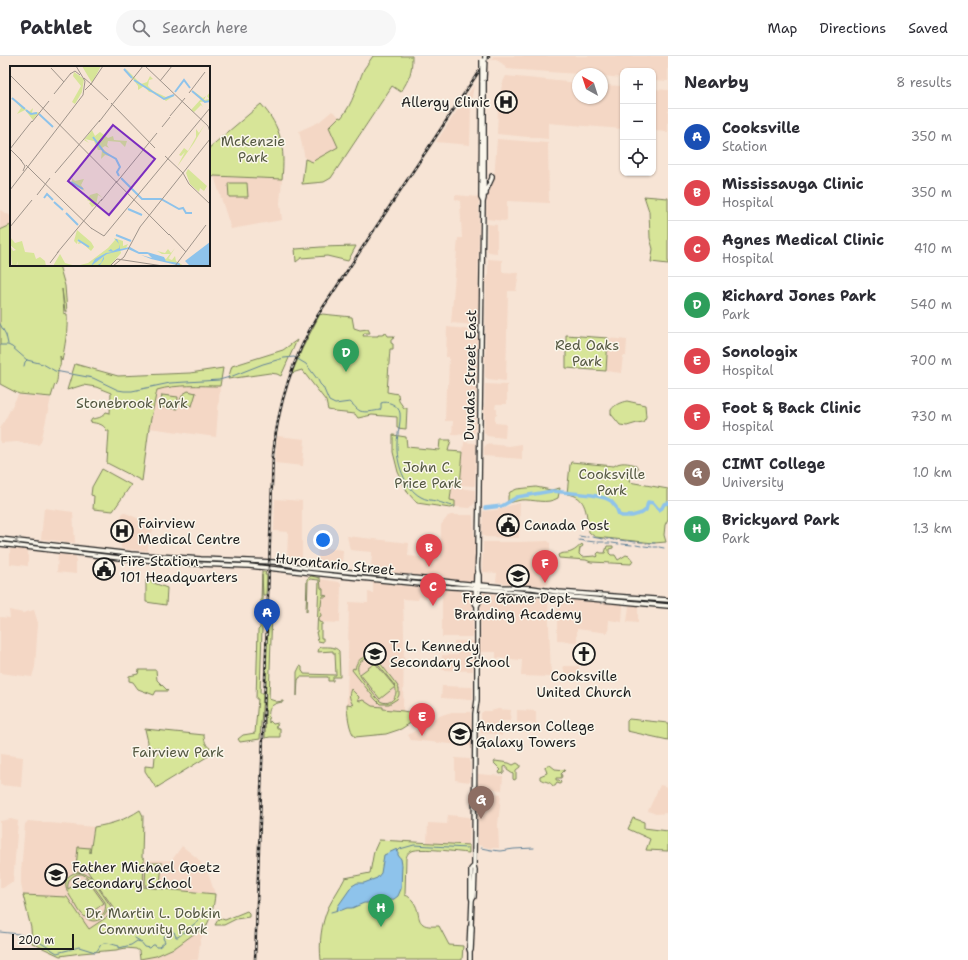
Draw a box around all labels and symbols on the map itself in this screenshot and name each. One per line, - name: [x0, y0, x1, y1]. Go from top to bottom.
- inset map: [10, 66, 210, 266]
- north arrow: [572, 68, 608, 104]
- hospital icon: Allergy Clinic: [493, 89, 519, 115]
- place label: Allergy Clinic: [401, 93, 490, 111]
- park label: McKenzie Park: [221, 132, 285, 166]
- street label: Dundas Street East: [460, 309, 480, 441]
- park label: Red Oaks Park: [555, 336, 619, 370]
- pin: D: [333, 339, 359, 372]
- park label: Stonebrook Park: [76, 394, 188, 412]
- park label: John C. Price Park: [394, 458, 462, 492]
- park label: Cooksville Park: [578, 465, 646, 499]
- public building icon: Canada Post: [495, 512, 521, 538]
- place label: Fairview Medical Centre: [138, 514, 240, 548]
- place label: Canada Post: [524, 516, 609, 534]
- hospital icon: Fairview Medical Centre: [109, 518, 135, 544]
- your location: [313, 530, 333, 550]
- pin: B: [416, 534, 442, 567]
- one-way arrow: [15, 537, 21, 546]
- street label: Hurontario Street: [275, 549, 395, 579]
- pin: F: [532, 550, 558, 583]
- place label: Fire Station 101 Headquarters: [120, 552, 238, 586]
- public building icon: Fire Station 101 Headquarters: [91, 556, 117, 582]
- school or university icon: Free Game Dept. Branding Academy: [505, 563, 531, 589]
- one-way arrow: [406, 573, 412, 582]
- pin: C: [420, 573, 446, 606]
- place label: Free Game Dept. Branding Academy: [454, 589, 582, 623]
- one-way arrow: [600, 595, 607, 604]
- pin: A: [254, 599, 280, 632]
- place label: T. L. Kennedy Secondary School: [390, 637, 510, 671]
- school or university icon: T. L. Kennedy Secondary School: [362, 641, 388, 667]
- church icon: Cooksville United Church: [571, 641, 597, 667]
- place label: Cooksville United Church: [537, 667, 631, 701]
- pin: E: [409, 703, 435, 736]
- place label: Anderson College Galaxy Towers: [476, 717, 595, 751]
- school or university icon: Anderson College Galaxy Towers: [447, 721, 473, 747]
- park label: Fairview Park: [132, 743, 224, 761]
- pin: G: [468, 786, 494, 819]
- place label: Father Michael Goetz Secondary School: [72, 858, 220, 892]
- school or university icon: Father Michael Goetz Secondary School: [43, 862, 69, 888]
- pin: H: [368, 894, 394, 927]
- park label: Dr. Martin L. Dobkin Community Park: [85, 904, 221, 938]
- scale bar: [12, 932, 74, 951]

